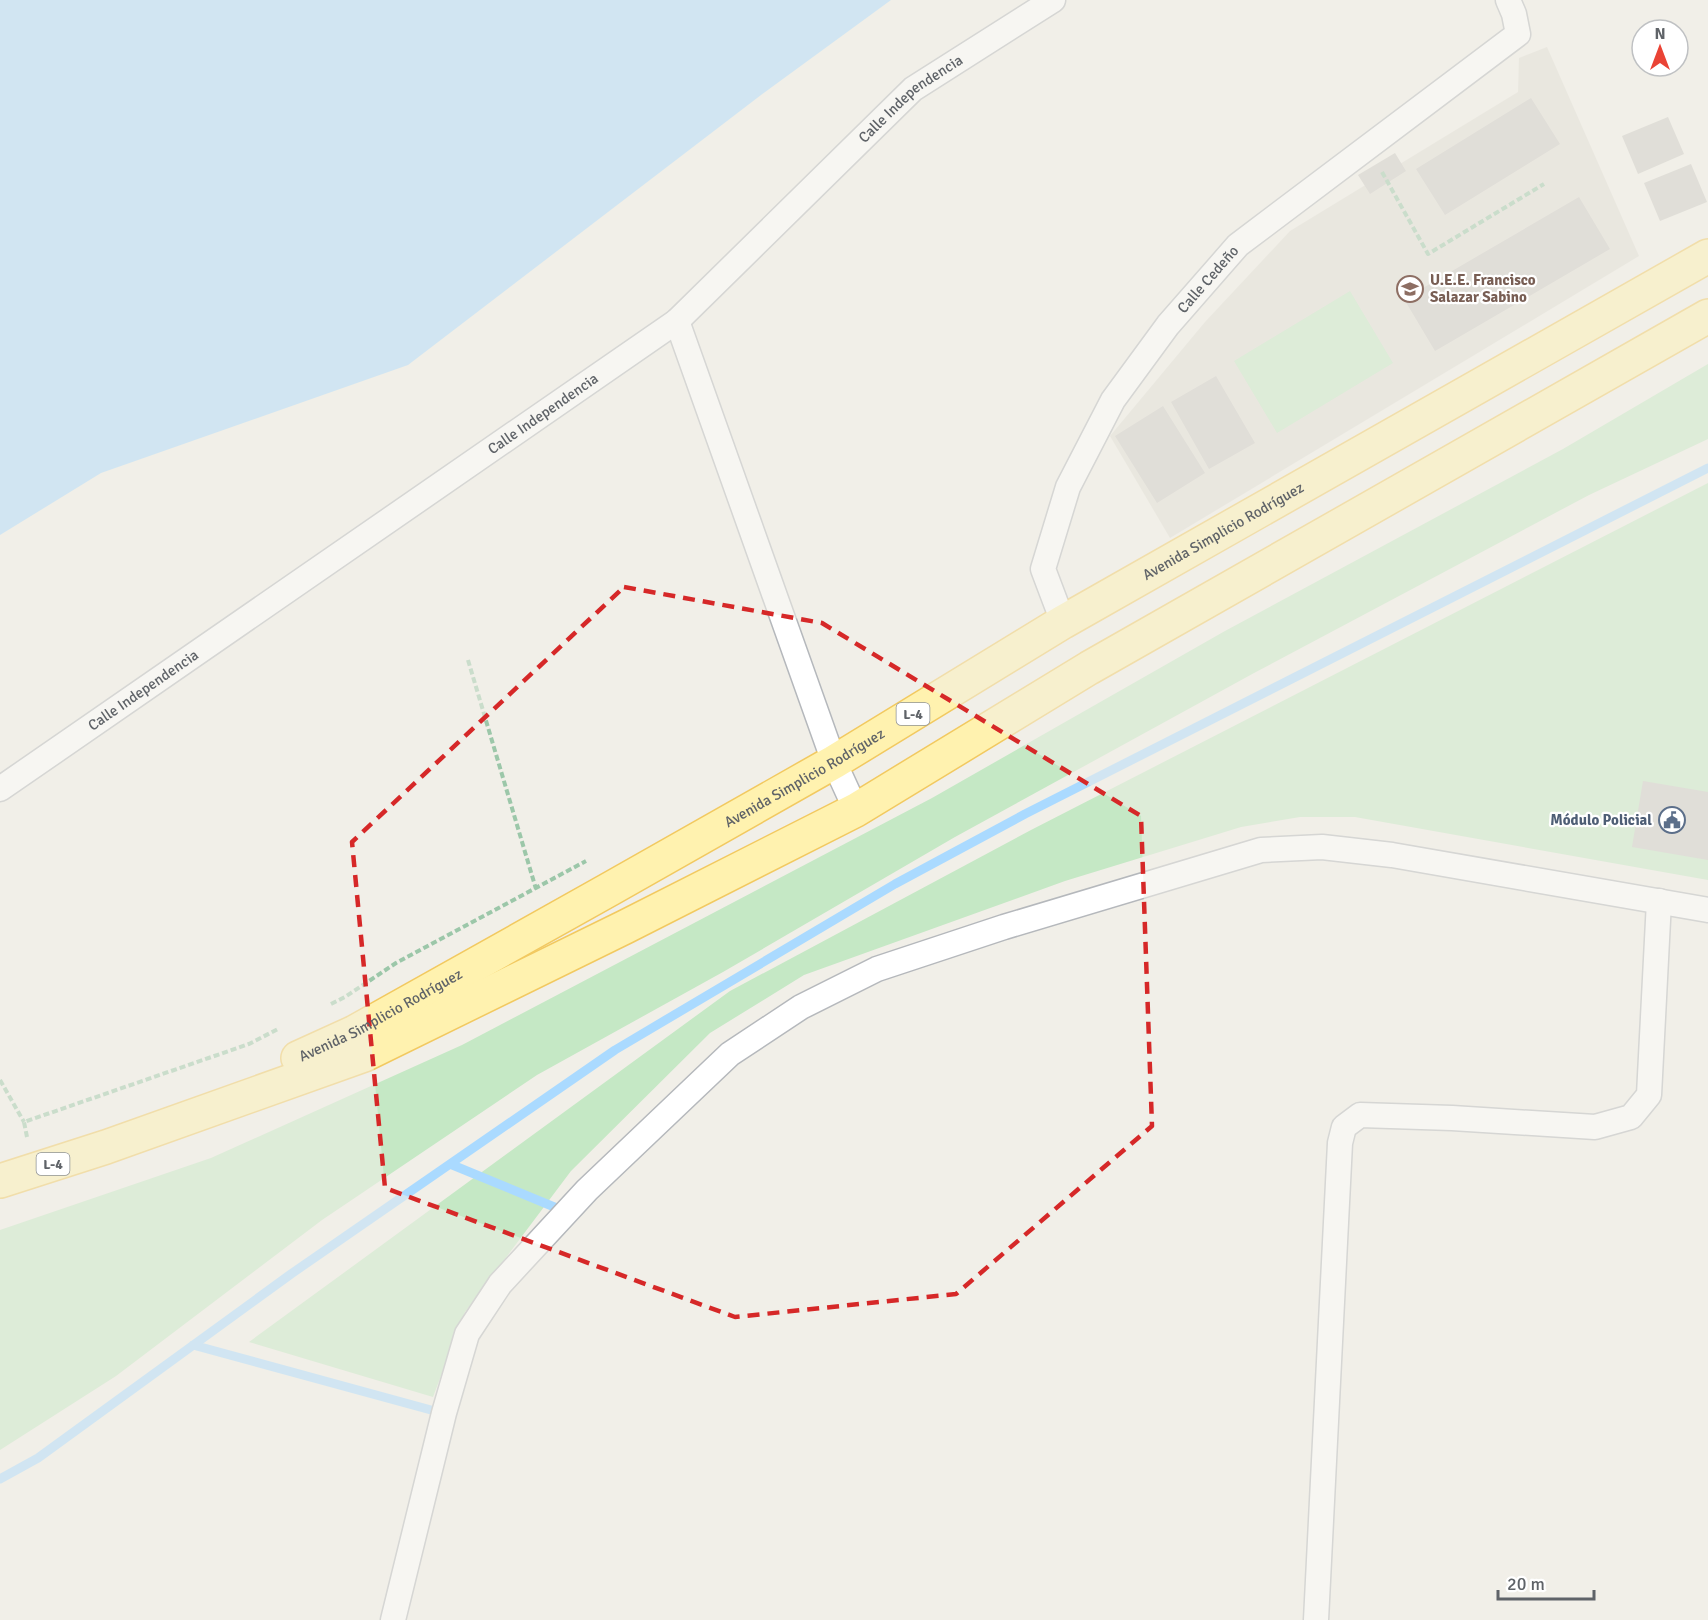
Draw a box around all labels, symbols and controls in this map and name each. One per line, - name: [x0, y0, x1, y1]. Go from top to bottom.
- north arrow: [1630, 18, 1690, 78]
- text: N: [1654, 24, 1666, 44]
- street label: Calle Independencia: [855, 51, 966, 147]
- street label: Calle Cedeño: [1174, 242, 1242, 317]
- place label: U.E.E. Francisco Salazar Sabino: [1430, 271, 1536, 306]
- school or university icon: U.E.E. Francisco Salazar Sabino: [1395, 274, 1425, 304]
- street label: Calle Independencia: [484, 369, 602, 458]
- street label: Avenida Simplicio Rodríguez: [1139, 478, 1307, 584]
- street label: Calle Independencia: [84, 646, 202, 734]
- road number: L-4: [896, 703, 930, 725]
- street label: Avenida Simplicio Rodríguez: [721, 724, 888, 831]
- public building icon: Módulo Policial: [1657, 805, 1687, 835]
- place label: Módulo Policial: [1550, 811, 1652, 829]
- street label: Avenida Simplicio Rodríguez: [296, 965, 466, 1065]
- road number: L-4: [36, 1153, 70, 1175]
- scale bar: [1498, 1563, 1594, 1601]
- text: 20 m: [1507, 1573, 1545, 1595]

